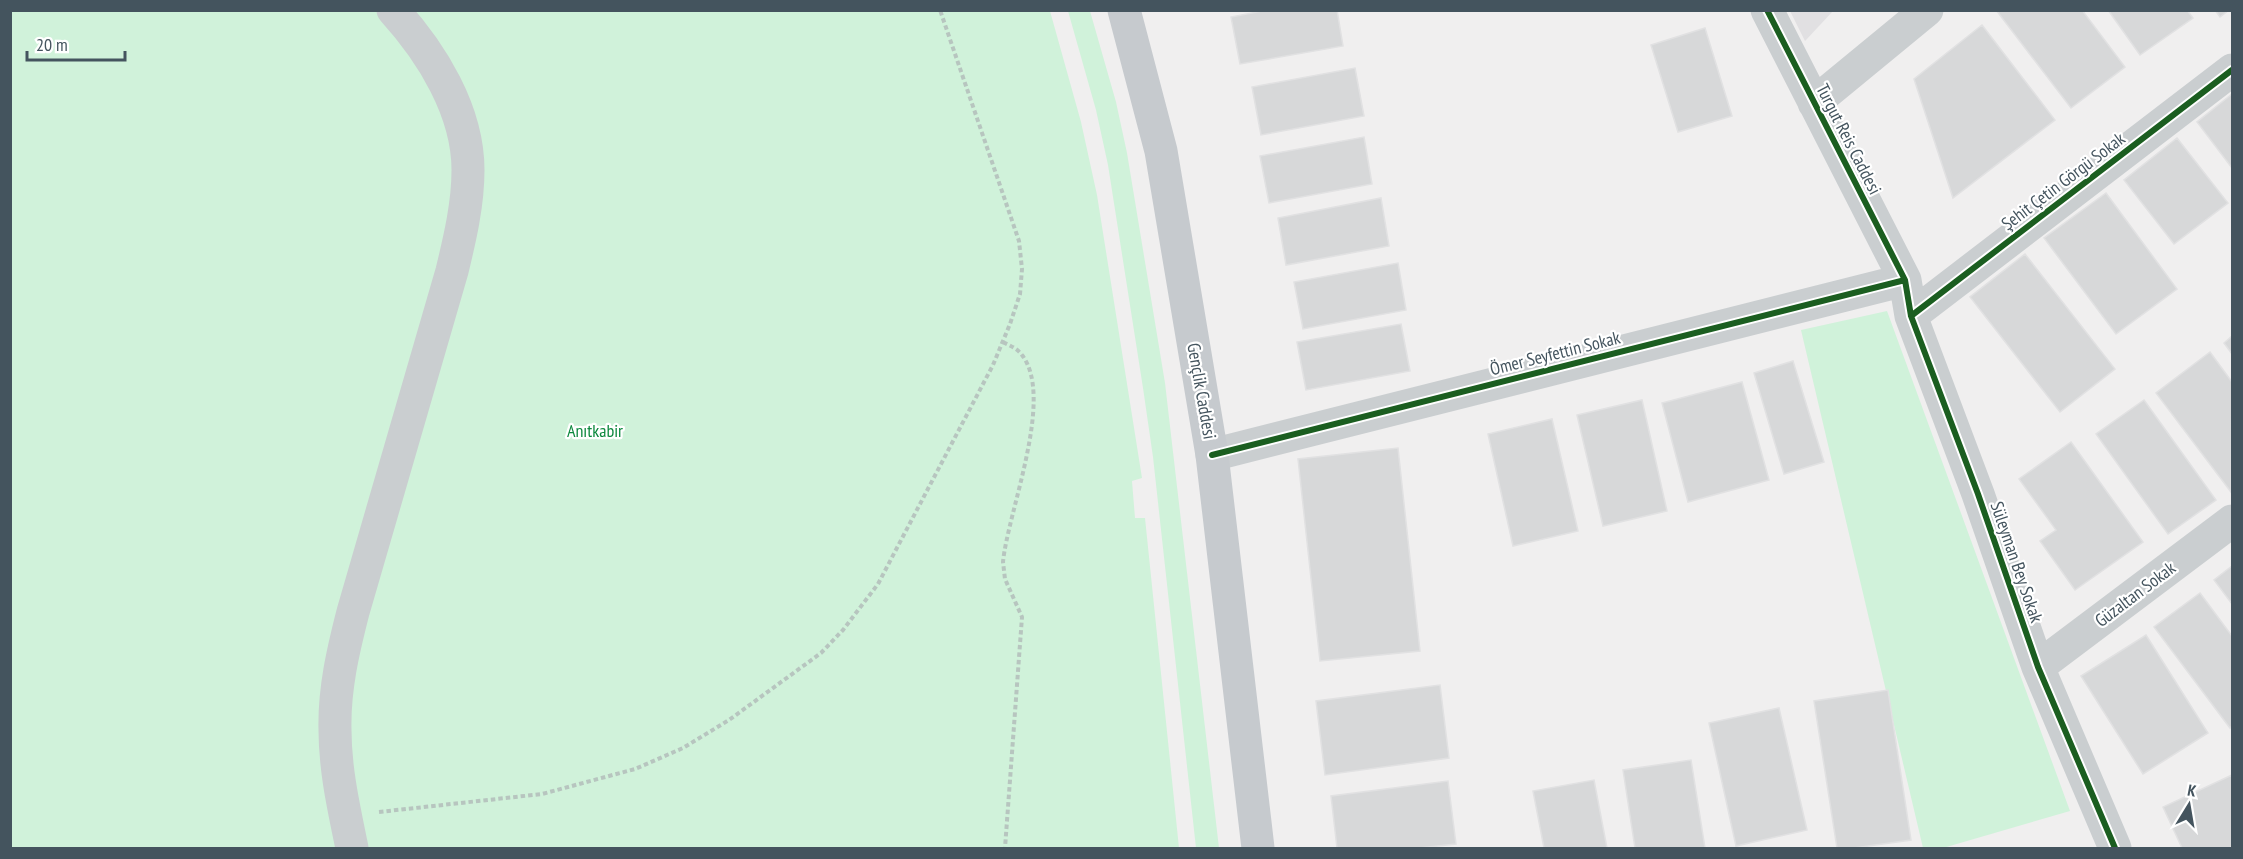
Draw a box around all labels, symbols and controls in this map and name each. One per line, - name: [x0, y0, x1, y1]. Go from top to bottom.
- scale bar: [27, 24, 124, 62]
- text: 20 m: [36, 33, 68, 56]
- street label: Turgut Reis Caddesi: [1811, 80, 1887, 198]
- street label: Şehit Çetin Görgü Sokak: [1997, 127, 2129, 235]
- street label: Ömer Seyfettin Sokak: [1487, 326, 1623, 380]
- street label: Gençlik Caddesi: [1182, 341, 1222, 441]
- park label: Anıtkabir: [567, 419, 623, 442]
- street label: Süleyman Bey Sokak: [1986, 498, 2048, 626]
- street label: Güzaltan Sokak: [2090, 556, 2180, 632]
- north arrow: [2159, 775, 2219, 835]
- text: K: [2186, 780, 2199, 801]

